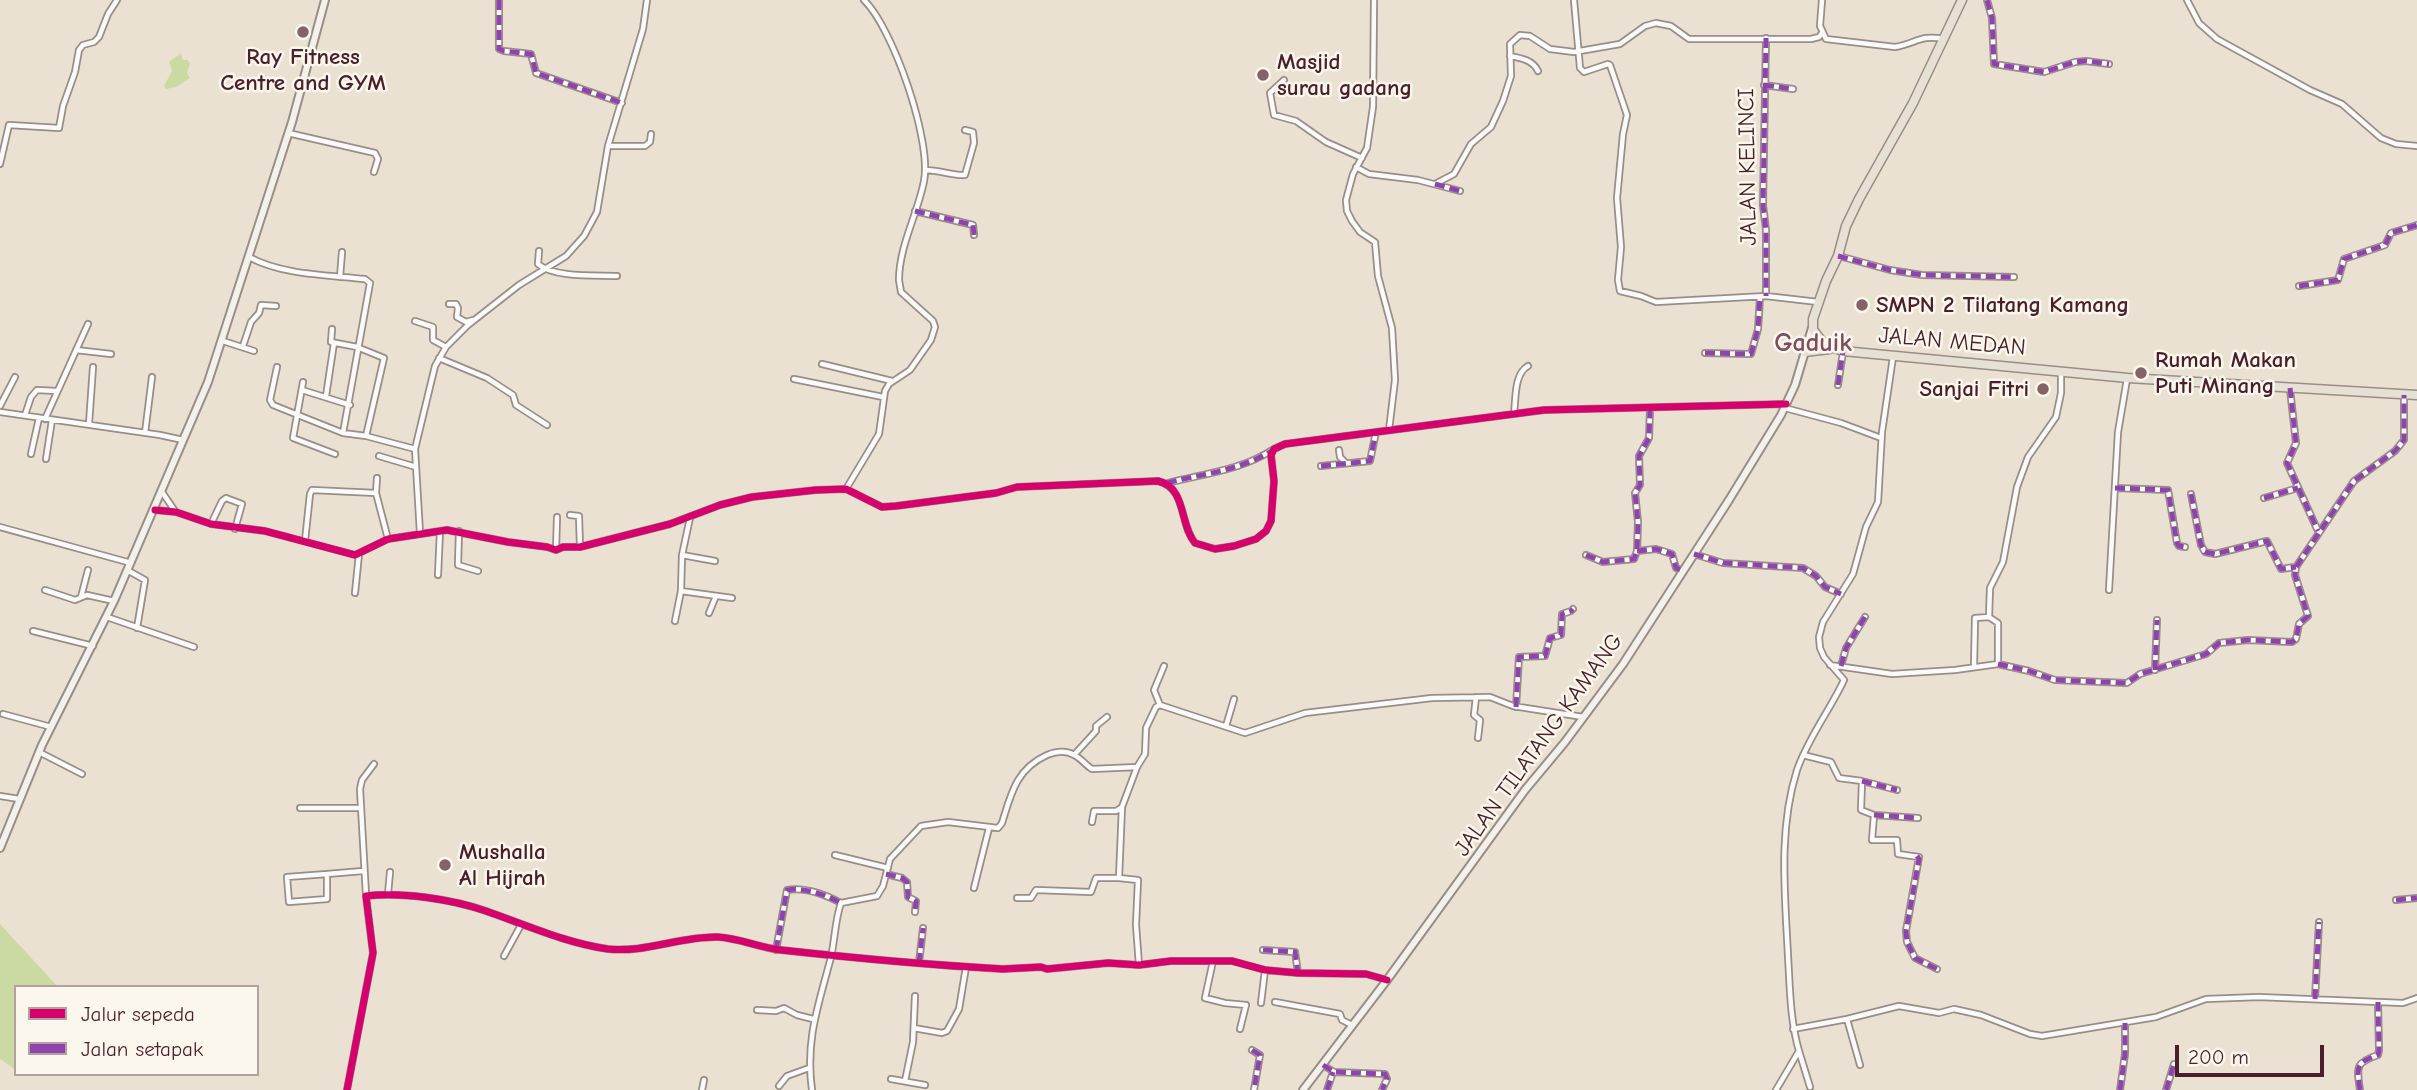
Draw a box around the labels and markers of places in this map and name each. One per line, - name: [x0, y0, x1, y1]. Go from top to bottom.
- marker: Ray Fitness Centre and GYM: [295, 24, 311, 40]
- place label: Ray Fitness Centre and GYM: [220, 43, 386, 97]
- place label: Masjid surau gadang: [1277, 48, 1412, 102]
- marker: Masjid surau gadang: [1255, 67, 1271, 83]
- place label: SMPN 2 Tilatang Kamang: [1876, 291, 2129, 319]
- marker: SMPN 2 Tilatang Kamang: [1854, 297, 1870, 313]
- place label: Rumah Makan Puti Minang: [2155, 346, 2296, 400]
- marker: Rumah Makan Puti Minang: [2133, 365, 2149, 381]
- place label: Sanjai Fitri: [1919, 375, 2029, 403]
- marker: Sanjai Fitri: [2035, 381, 2051, 397]
- place label: Mushalla Al Hijrah: [459, 838, 546, 892]
- marker: Mushalla Al Hijrah: [437, 857, 453, 873]

